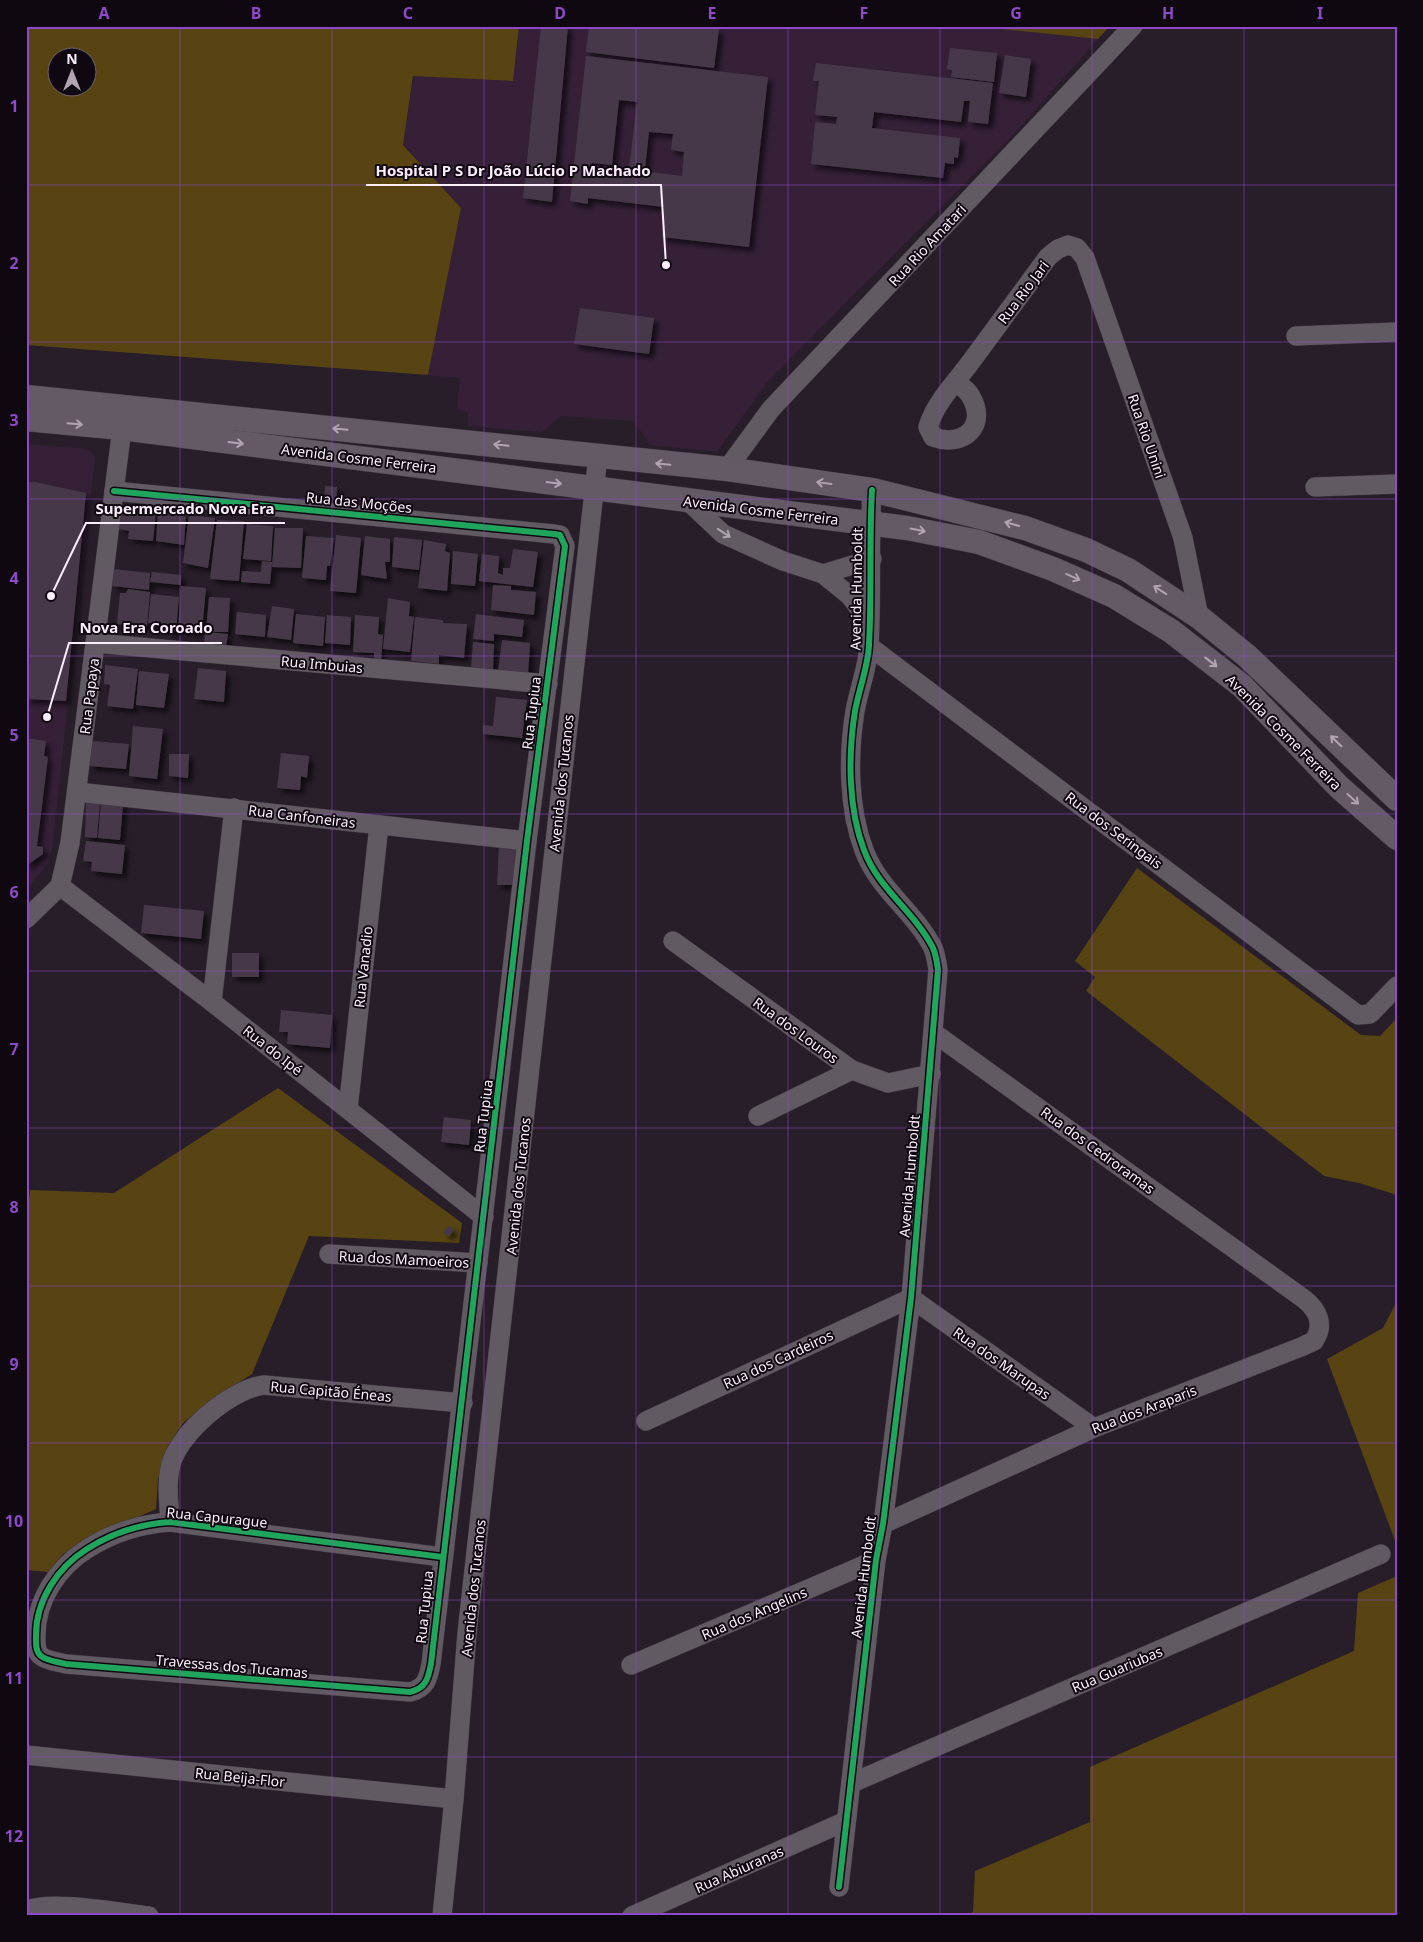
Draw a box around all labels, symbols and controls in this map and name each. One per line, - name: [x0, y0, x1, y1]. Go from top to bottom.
- text: A: [98, 2, 110, 24]
- text: B: [251, 2, 261, 24]
- text: C: [403, 2, 413, 24]
- text: D: [554, 2, 566, 24]
- text: E: [708, 2, 717, 24]
- text: F: [860, 2, 868, 24]
- text: G: [1010, 2, 1022, 24]
- text: H: [1162, 2, 1174, 24]
- text: I: [1317, 2, 1323, 24]
- north arrow: [48, 48, 98, 98]
- text: N: [66, 49, 78, 68]
- text: 1: [9, 95, 19, 117]
- callout: Hospital P S Dr João Lúcio P Machado: [366, 155, 661, 185]
- text: Hospital P S Dr João Lúcio P Machado: [375, 160, 651, 180]
- street label: Rua Rio Amatari: [884, 200, 970, 290]
- text: 2: [9, 252, 19, 274]
- street label: Rua Rio Jari: [993, 257, 1053, 327]
- street label: Rua Rio Unini: [1124, 391, 1170, 481]
- text: 3: [9, 409, 19, 431]
- one-way arrow: [67, 419, 83, 428]
- one-way arrow: [332, 424, 348, 434]
- one-way arrow: [228, 438, 244, 448]
- street label: Avenida Cosme Ferreira: [280, 439, 438, 477]
- one-way arrow: [494, 441, 510, 450]
- one-way arrow: [655, 459, 671, 468]
- one-way arrow: [816, 477, 832, 487]
- one-way arrow: [545, 478, 561, 488]
- street label: Rua das Moções: [305, 487, 413, 517]
- street label: Avenida Cosme Ferreira: [682, 491, 840, 529]
- callout: Supermercado Nova Era: [86, 493, 285, 523]
- text: Supermercado Nova Era: [95, 498, 275, 518]
- one-way arrow: [1004, 519, 1020, 528]
- one-way arrow: [910, 526, 926, 535]
- street label: Avenida Humboldt: [845, 527, 867, 651]
- one-way arrow: [717, 528, 731, 538]
- text: 4: [9, 567, 19, 589]
- one-way arrow: [1065, 573, 1080, 583]
- one-way arrow: [1153, 585, 1167, 595]
- callout: Nova Era Coroado: [69, 613, 222, 643]
- text: Nova Era Coroado: [79, 617, 213, 637]
- street label: Rua Imbuias: [280, 651, 364, 677]
- one-way arrow: [1204, 656, 1217, 667]
- street label: Rua Papaya: [75, 657, 103, 735]
- street label: Avenida Cosme Ferreira: [1222, 670, 1346, 794]
- street label: Rua Tupiua: [517, 675, 545, 751]
- street label: Avenida dos Tucanos: [544, 713, 578, 853]
- text: 5: [9, 724, 19, 746]
- one-way arrow: [1330, 735, 1343, 747]
- street label: Rua dos Seringais: [1062, 787, 1167, 873]
- one-way arrow: [1346, 793, 1359, 805]
- street label: Rua Canfoneiras: [247, 800, 357, 832]
- text: 6: [9, 881, 19, 903]
- street label: Rua Vanadio: [349, 925, 377, 1009]
- street label: Rua dos Louros: [749, 993, 843, 1068]
- street label: Rua do Ipé: [239, 1021, 307, 1079]
- text: 7: [9, 1038, 19, 1060]
- street label: Rua Tupiua: [469, 1078, 497, 1154]
- street label: Rua dos Cedroramas: [1037, 1102, 1159, 1198]
- street label: Avenida Humboldt: [894, 1114, 924, 1238]
- street label: Avenida dos Tucanos: [501, 1116, 535, 1256]
- text: 8: [9, 1196, 19, 1218]
- street label: Rua dos Mamoeiros: [338, 1246, 470, 1272]
- street label: Rua dos Marupas: [950, 1322, 1055, 1404]
- street label: Rua dos Cardeiros: [720, 1325, 836, 1393]
- text: 9: [9, 1353, 19, 1375]
- street label: Rua Capitão Éneas: [270, 1376, 393, 1406]
- street label: Rua dos Araparis: [1089, 1380, 1200, 1438]
- street label: Rua Capurague: [166, 1502, 268, 1532]
- text: 10: [5, 1510, 23, 1532]
- street label: Avenida Humboldt: [846, 1515, 880, 1639]
- street label: Avenida dos Tucanos: [456, 1518, 490, 1658]
- street label: Rua Tupiua: [411, 1570, 437, 1644]
- street label: Rua dos Angelins: [698, 1582, 810, 1644]
- street label: Rua Guariubas: [1069, 1641, 1166, 1697]
- street label: Travessas dos Tucamas: [155, 1650, 309, 1682]
- text: 11: [5, 1667, 23, 1689]
- street label: Rua Beija-Flor: [194, 1763, 286, 1791]
- text: 12: [5, 1825, 23, 1847]
- street label: Rua Abiuranas: [692, 1841, 787, 1897]

